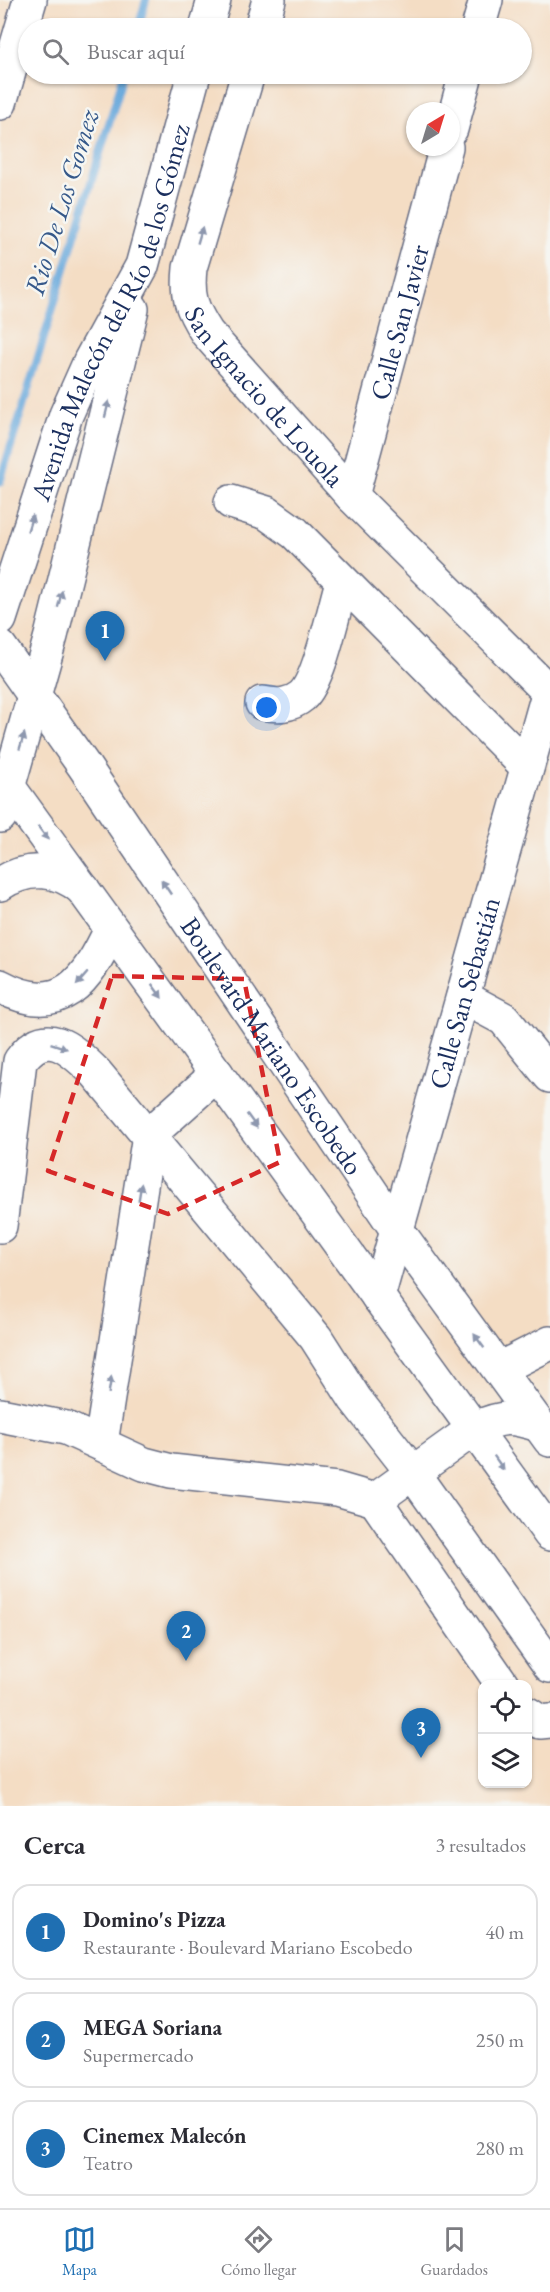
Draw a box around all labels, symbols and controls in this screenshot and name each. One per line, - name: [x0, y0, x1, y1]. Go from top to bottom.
- search box: [18, 18, 532, 84]
- icon: search: [39, 35, 72, 68]
- text: Buscar aquí: [87, 37, 185, 66]
- north arrow: [406, 102, 460, 156]
- water label: Rio De Los Gomez: [16, 104, 107, 299]
- street label: Avenida Malecón del Río de los Gómez: [22, 119, 197, 506]
- one-way arrow: [196, 226, 205, 244]
- street label: Calle San Javier: [361, 241, 436, 404]
- street label: San Ignacio de Louola: [177, 300, 353, 494]
- one-way arrow: [102, 400, 112, 418]
- one-way arrow: [26, 514, 35, 532]
- one-way arrow: [56, 589, 66, 608]
- pin: 1: [86, 612, 124, 661]
- your location: [252, 693, 281, 722]
- one-way arrow: [18, 732, 27, 750]
- one-way arrow: [37, 825, 49, 841]
- one-way arrow: [160, 879, 171, 895]
- street label: Calle San Sebastián: [420, 893, 507, 1093]
- street label: Boulevard Mariano Escobedo: [173, 910, 372, 1181]
- one-way arrow: [75, 972, 89, 987]
- one-way arrow: [150, 984, 162, 999]
- one-way arrow: [50, 1041, 68, 1051]
- one-way arrow: [246, 1113, 258, 1129]
- one-way arrow: [136, 1183, 145, 1202]
- one-way arrow: [473, 1334, 485, 1349]
- one-way arrow: [105, 1375, 114, 1394]
- one-way arrow: [493, 1454, 505, 1470]
- pin: 2: [166, 1612, 206, 1661]
- map controls: [478, 1680, 532, 1788]
- button: locate: [478, 1680, 532, 1734]
- pin: 3: [402, 1708, 440, 1758]
- button: layers: [478, 1734, 532, 1788]
- text: Cerca: [24, 1828, 85, 1862]
- text: 3 resultados: [435, 1832, 526, 1858]
- text: Domino's Pizza: [83, 1905, 226, 1934]
- text: 1: [40, 1919, 51, 1945]
- text: 40 m: [485, 1919, 524, 1945]
- text: Restaurante · Boulevard Mariano Escobedo: [83, 1934, 413, 1960]
- text: MEGA Soriana: [83, 2013, 222, 2042]
- text: 2: [40, 2027, 51, 2053]
- text: 250 m: [476, 2027, 524, 2053]
- text: Supermercado: [83, 2042, 194, 2068]
- text: Cinemex Malecón: [83, 2121, 247, 2150]
- text: 3: [40, 2135, 51, 2161]
- text: 280 m: [476, 2135, 524, 2161]
- text: Teatro: [83, 2150, 133, 2176]
- tab: Mapa: [62, 2223, 97, 2280]
- tab: Cómo llegar: [221, 2223, 296, 2280]
- tab: Guardados: [420, 2223, 488, 2280]

